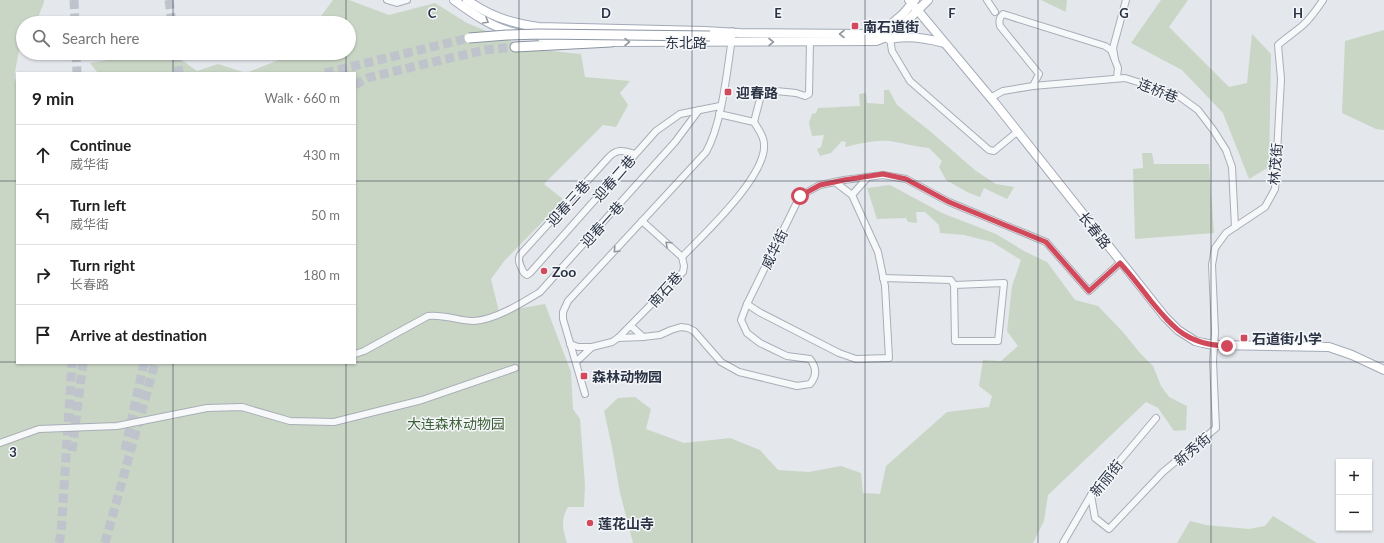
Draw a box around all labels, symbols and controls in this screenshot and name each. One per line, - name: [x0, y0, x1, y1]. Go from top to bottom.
- text: C: [428, 5, 437, 21]
- text: D: [601, 5, 611, 21]
- text: E: [774, 5, 782, 21]
- text: F: [948, 5, 956, 21]
- text: G: [1119, 5, 1129, 21]
- text: H: [1293, 5, 1303, 21]
- search box: [16, 16, 356, 60]
- one-way arrow: [482, 17, 489, 24]
- place label: 南石道街: [863, 18, 919, 35]
- marker: 南石道街: [850, 21, 860, 31]
- icon: search: [30, 27, 52, 49]
- text: Search here: [62, 29, 139, 47]
- one-way arrow: [839, 30, 845, 38]
- street label: 东北路: [665, 34, 707, 51]
- one-way arrow: [624, 38, 630, 46]
- one-way arrow: [768, 38, 774, 46]
- street label: 连桥巷: [1135, 75, 1181, 105]
- place label: 迎春路: [736, 84, 778, 101]
- marker: 迎春路: [723, 87, 733, 97]
- text: 9 min: [32, 88, 74, 109]
- text: Walk · 660 m: [264, 90, 340, 106]
- text: Continue: [70, 136, 131, 154]
- street label: 林茂街: [1265, 142, 1285, 186]
- icon: ahead: [32, 144, 54, 166]
- text: 430 m: [303, 147, 340, 163]
- street label: 迎春二巷: [589, 151, 639, 205]
- text: 威华街: [70, 156, 109, 172]
- street label: 迎春三巷: [543, 177, 593, 229]
- route start: [791, 187, 809, 205]
- text: Turn left: [70, 196, 126, 214]
- street label: 迎春一巷: [577, 198, 627, 250]
- icon: left: [32, 204, 54, 226]
- text: 50 m: [311, 207, 340, 223]
- street label: 长春路: [1075, 208, 1115, 252]
- text: 威华街: [70, 216, 109, 232]
- street label: 威华街: [757, 226, 791, 272]
- one-way arrow: [665, 242, 672, 249]
- one-way arrow: [613, 245, 620, 253]
- text: Turn right: [70, 256, 135, 274]
- place label: Zoo: [552, 263, 576, 280]
- icon: right: [32, 264, 54, 286]
- marker: Zoo: [539, 266, 549, 276]
- text: 180 m: [303, 267, 340, 283]
- street label: 南石巷: [645, 268, 685, 310]
- text: 长春路: [70, 276, 109, 292]
- icon: arrive: [32, 324, 54, 346]
- text: Arrive at destination: [70, 326, 207, 344]
- place label: 石道街小学: [1252, 330, 1322, 347]
- marker: 石道街小学: [1239, 333, 1249, 343]
- route end: [1218, 337, 1236, 355]
- place label: 森林动物园: [592, 368, 662, 385]
- marker: 森林动物园: [579, 371, 589, 381]
- park label: 大连森林动物园: [407, 415, 505, 432]
- street label: 新秀街: [1170, 429, 1214, 469]
- text: 3: [9, 444, 17, 460]
- street label: 新丽街: [1086, 456, 1126, 500]
- map controls: [1336, 459, 1372, 531]
- button: +: [1336, 459, 1372, 495]
- button: −: [1336, 495, 1372, 531]
- place label: 莲花山寺: [598, 515, 654, 532]
- marker: 莲花山寺: [585, 518, 595, 528]

